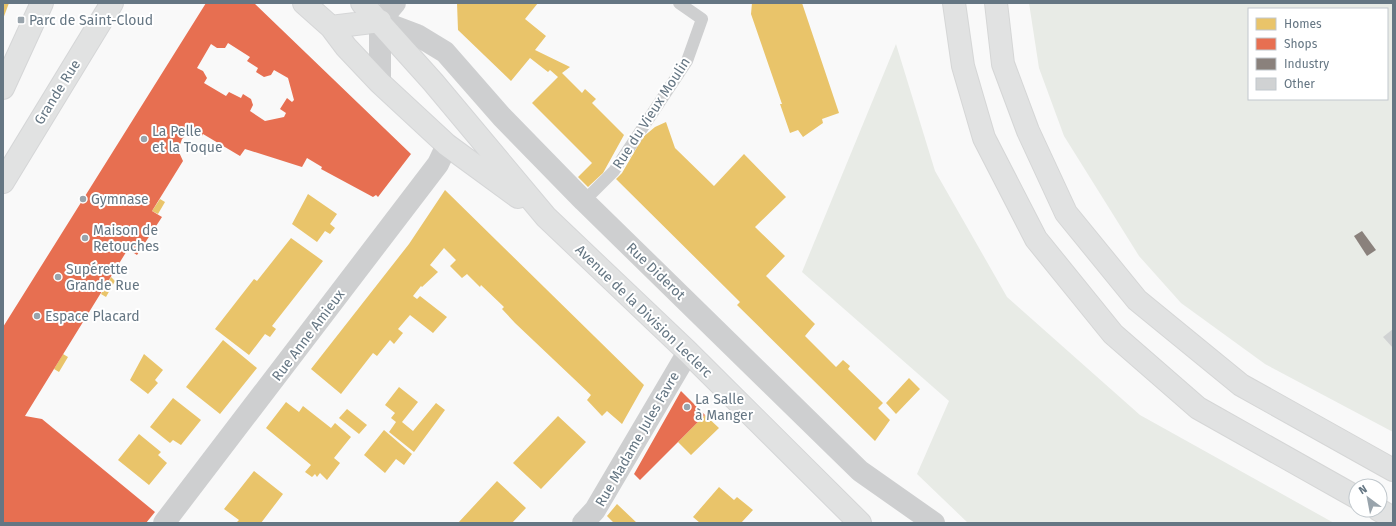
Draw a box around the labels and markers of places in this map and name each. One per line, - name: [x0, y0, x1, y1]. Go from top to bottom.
- place label: Parc de Saint-Cloud: [29, 12, 153, 29]
- marker: Parc de Saint-Cloud: [16, 15, 26, 25]
- place label: La Pelle et la Toque: [152, 123, 223, 156]
- marker: La Pelle et la Toque: [139, 134, 149, 144]
- place label: Gymnase: [91, 191, 149, 208]
- marker: Gymnase: [78, 194, 88, 204]
- place label: Maison de Retouches: [93, 222, 160, 255]
- marker: Maison de Retouches: [80, 233, 90, 243]
- place label: Supérette Grande Rue: [66, 261, 140, 294]
- marker: Supérette Grande Rue: [53, 272, 63, 282]
- place label: Espace Placard: [45, 308, 140, 325]
- marker: Espace Placard: [32, 311, 42, 321]
- place label: La Salle à Manger: [695, 391, 754, 424]
- marker: La Salle à Manger: [682, 402, 692, 412]

